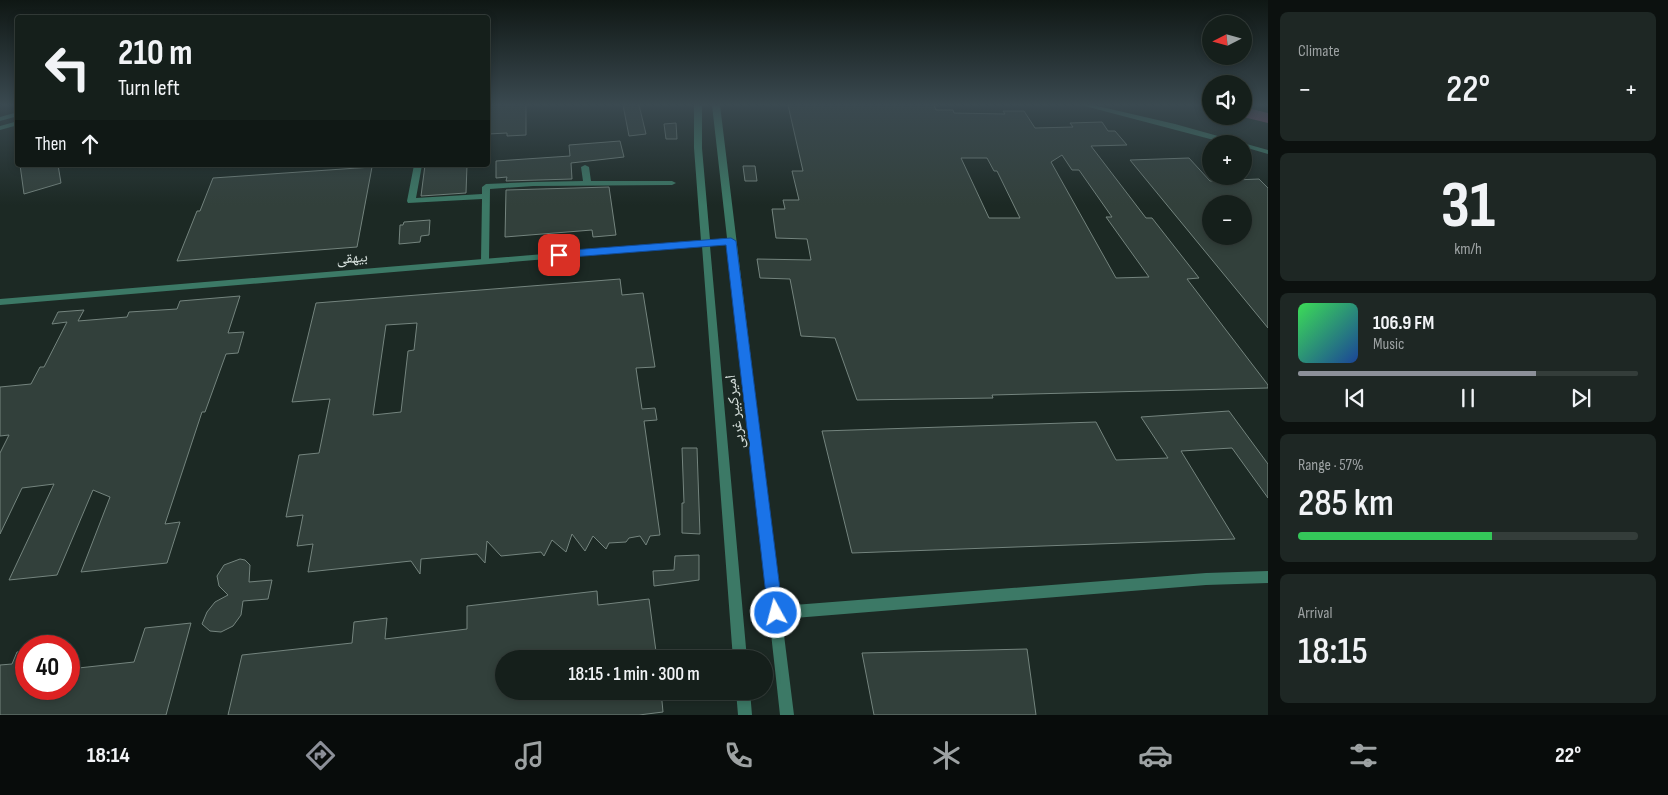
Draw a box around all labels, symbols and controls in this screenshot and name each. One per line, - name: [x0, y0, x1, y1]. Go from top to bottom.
- north arrow: [1202, 15, 1252, 65]
- map controls: [1202, 15, 1252, 245]
- text: 210 m: [118, 32, 192, 75]
- icon: left: [35, 35, 100, 100]
- text: Climate: [1298, 42, 1340, 61]
- text: 22°: [1446, 67, 1490, 112]
- text: −: [1298, 73, 1312, 106]
- text: +: [1624, 73, 1638, 106]
- text: Turn left: [118, 75, 180, 102]
- button: sound: [1202, 75, 1252, 125]
- icon: ahead: [76, 130, 104, 158]
- text: Then: [35, 133, 66, 156]
- button: +: [1202, 135, 1252, 185]
- text: 31: [1441, 168, 1495, 246]
- button: −: [1202, 195, 1252, 245]
- pin: [538, 234, 580, 276]
- text: km/h: [1454, 240, 1482, 259]
- icon: arrive: [545, 241, 573, 269]
- street label: بیهقی: [336, 247, 368, 269]
- text: 106.9 FM: [1373, 312, 1434, 335]
- text: Music: [1373, 335, 1404, 354]
- street label: امیرکبیر غربی: [721, 374, 749, 450]
- icon: previous: [1341, 384, 1369, 412]
- icon: pause: [1454, 384, 1482, 412]
- icon: next: [1567, 384, 1595, 412]
- text: Range · 57%: [1298, 456, 1364, 475]
- text: 285 km: [1298, 481, 1394, 526]
- position arrow: [749, 586, 801, 638]
- text: Arrival: [1298, 604, 1332, 623]
- text: 18:15: [1298, 629, 1368, 674]
- speed limit sign: 40: [15, 635, 80, 700]
- text: 18:15 · 1 min · 300 m: [568, 663, 700, 686]
- icon: directions: [303, 738, 338, 773]
- icon: music: [512, 738, 547, 773]
- icon: phone: [721, 738, 756, 773]
- icon: climate: [929, 738, 964, 773]
- icon: car: [1138, 738, 1173, 773]
- icon: filters: [1346, 738, 1381, 773]
- text: 18:14: [87, 742, 130, 769]
- text: 22°: [1555, 742, 1581, 769]

